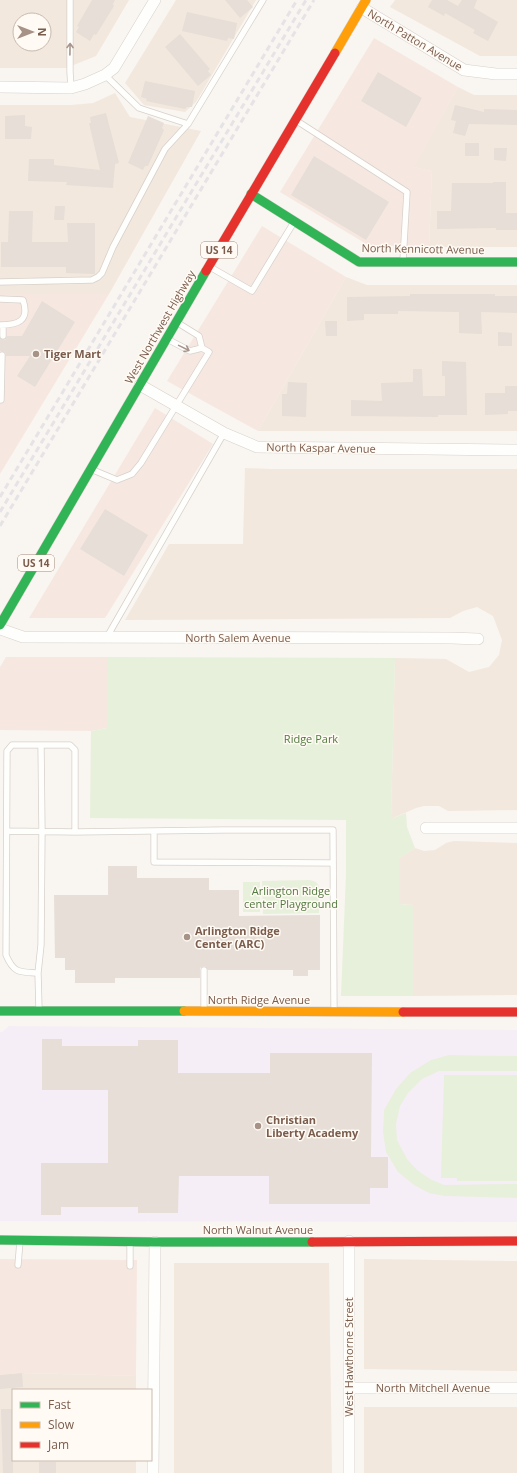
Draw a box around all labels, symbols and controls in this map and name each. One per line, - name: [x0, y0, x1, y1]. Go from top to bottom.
- street label: North Patton Avenue: [365, 5, 465, 74]
- north arrow: [12, 12, 52, 52]
- text: N: [35, 28, 50, 36]
- one-way arrow: [66, 43, 74, 56]
- street label: North Kennicott Avenue: [361, 240, 485, 257]
- road number: US 14: [201, 242, 237, 258]
- street label: West Northwest Highway: [121, 267, 199, 386]
- one-way arrow: [178, 345, 190, 352]
- place label: Tiger Mart: [44, 346, 101, 361]
- marker: Tiger Mart: [31, 349, 41, 359]
- street label: North Kaspar Avenue: [266, 439, 376, 456]
- road number: US 14: [18, 555, 54, 571]
- street label: North Salem Avenue: [185, 630, 291, 645]
- park label: Ridge Park: [284, 731, 338, 746]
- park label: Arlington Ridge center Playground: [244, 883, 338, 911]
- place label: Arlington Ridge Center (ARC): [195, 923, 280, 951]
- marker: Arlington Ridge Center (ARC): [182, 932, 192, 942]
- street label: North Ridge Avenue: [208, 992, 310, 1007]
- place label: Christian Liberty Academy: [266, 1112, 359, 1140]
- marker: Christian Liberty Academy: [253, 1121, 263, 1131]
- street label: North Walnut Avenue: [203, 1222, 313, 1237]
- street label: West Hawthorne Street: [341, 1297, 356, 1417]
- street label: North Mitchell Avenue: [376, 1380, 490, 1395]
- legend: [12, 1389, 152, 1461]
- text: Fast: [48, 1396, 71, 1413]
- text: Slow: [48, 1416, 75, 1433]
- text: Jam: [47, 1436, 69, 1453]

